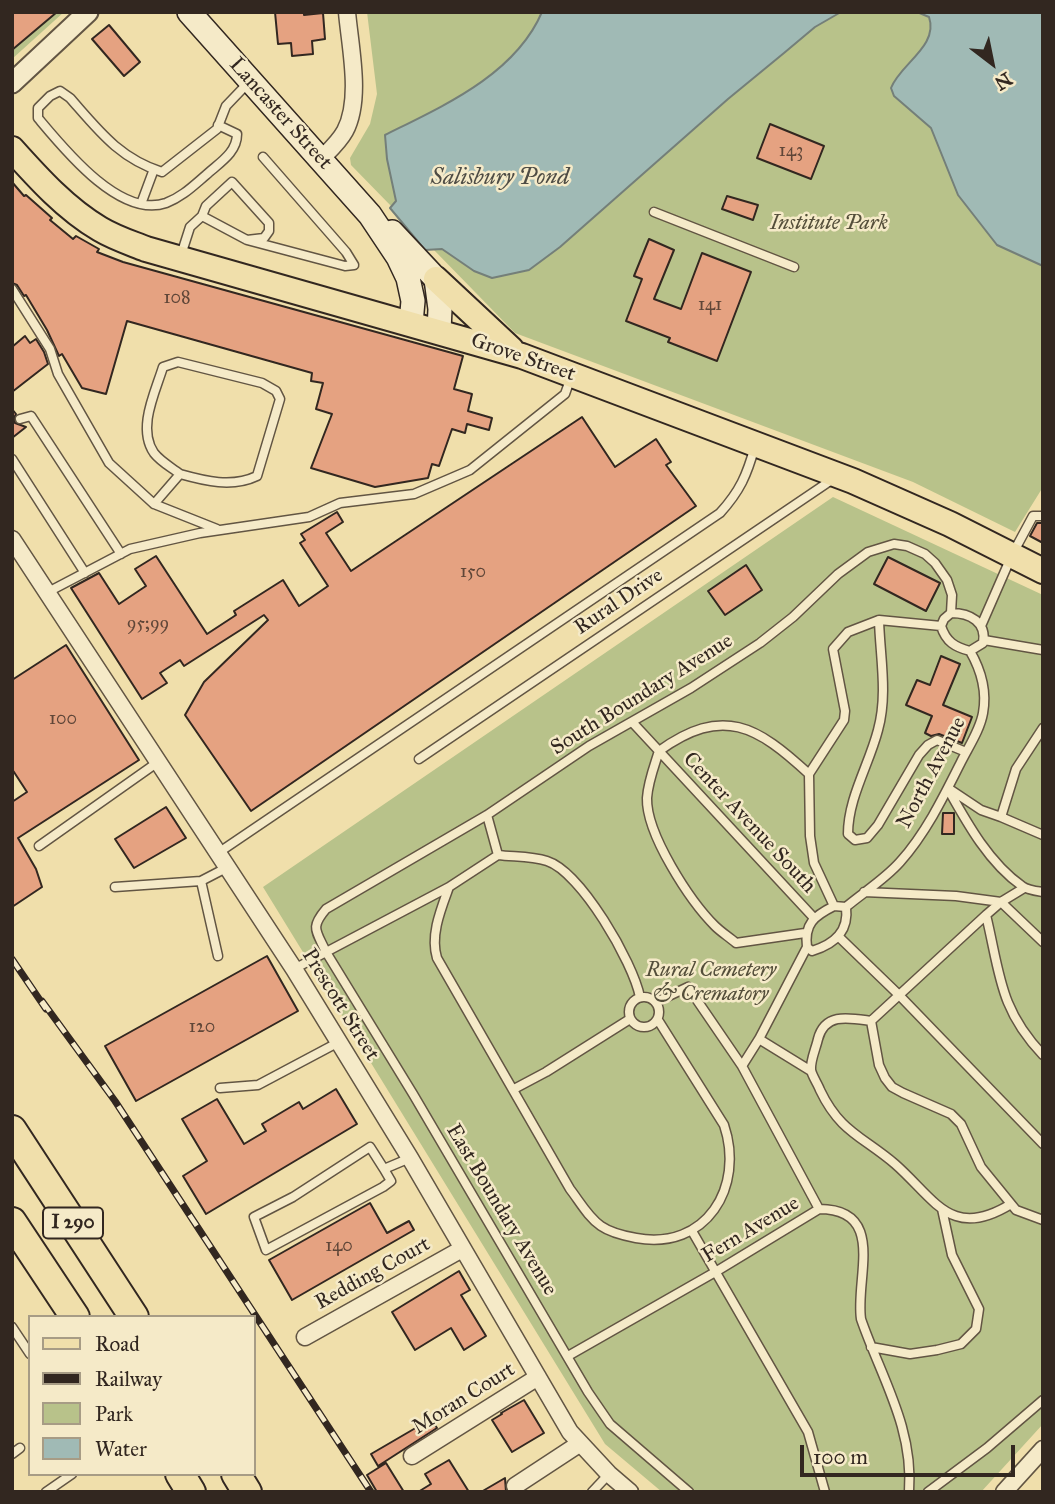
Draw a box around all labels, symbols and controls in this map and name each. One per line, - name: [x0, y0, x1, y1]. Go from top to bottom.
- north arrow: [957, 28, 1027, 98]
- street label: Lancaster Street: [223, 53, 337, 175]
- text: N: [990, 67, 1016, 95]
- house number: 143: [779, 141, 803, 163]
- water label: Salisbury Pond: [431, 164, 569, 192]
- park label: Institute Park: [770, 211, 888, 237]
- house number: 108: [163, 288, 191, 310]
- house number: 141: [698, 295, 722, 317]
- street label: Grove Street: [467, 328, 579, 388]
- house number: 150: [460, 562, 486, 584]
- street label: Rural Drive: [570, 563, 668, 641]
- house number: 95;99: [127, 614, 169, 636]
- street label: South Boundary Avenue: [546, 629, 738, 761]
- house number: 100: [49, 709, 77, 731]
- street label: North Avenue: [892, 713, 972, 833]
- street label: Center Avenue South: [677, 747, 821, 899]
- street label: Prescott Street: [296, 944, 384, 1066]
- park label: Rural Cemetery & Crematory: [646, 958, 776, 1008]
- house number: 120: [189, 1017, 215, 1039]
- street label: East Boundary Avenue: [440, 1120, 562, 1300]
- street label: Fern Avenue: [698, 1191, 804, 1269]
- road number: I 290: [43, 1208, 103, 1238]
- street label: Redding Court: [311, 1232, 435, 1316]
- house number: 140: [325, 1236, 353, 1258]
- legend: [28, 1315, 256, 1476]
- text: Road: [95, 1331, 140, 1357]
- street label: Moran Court: [408, 1358, 520, 1440]
- text: Railway: [95, 1366, 162, 1392]
- text: Park: [95, 1401, 133, 1427]
- scale bar: [803, 1430, 1018, 1474]
- text: Water: [95, 1436, 147, 1462]
- text: 100 m: [813, 1444, 868, 1470]

